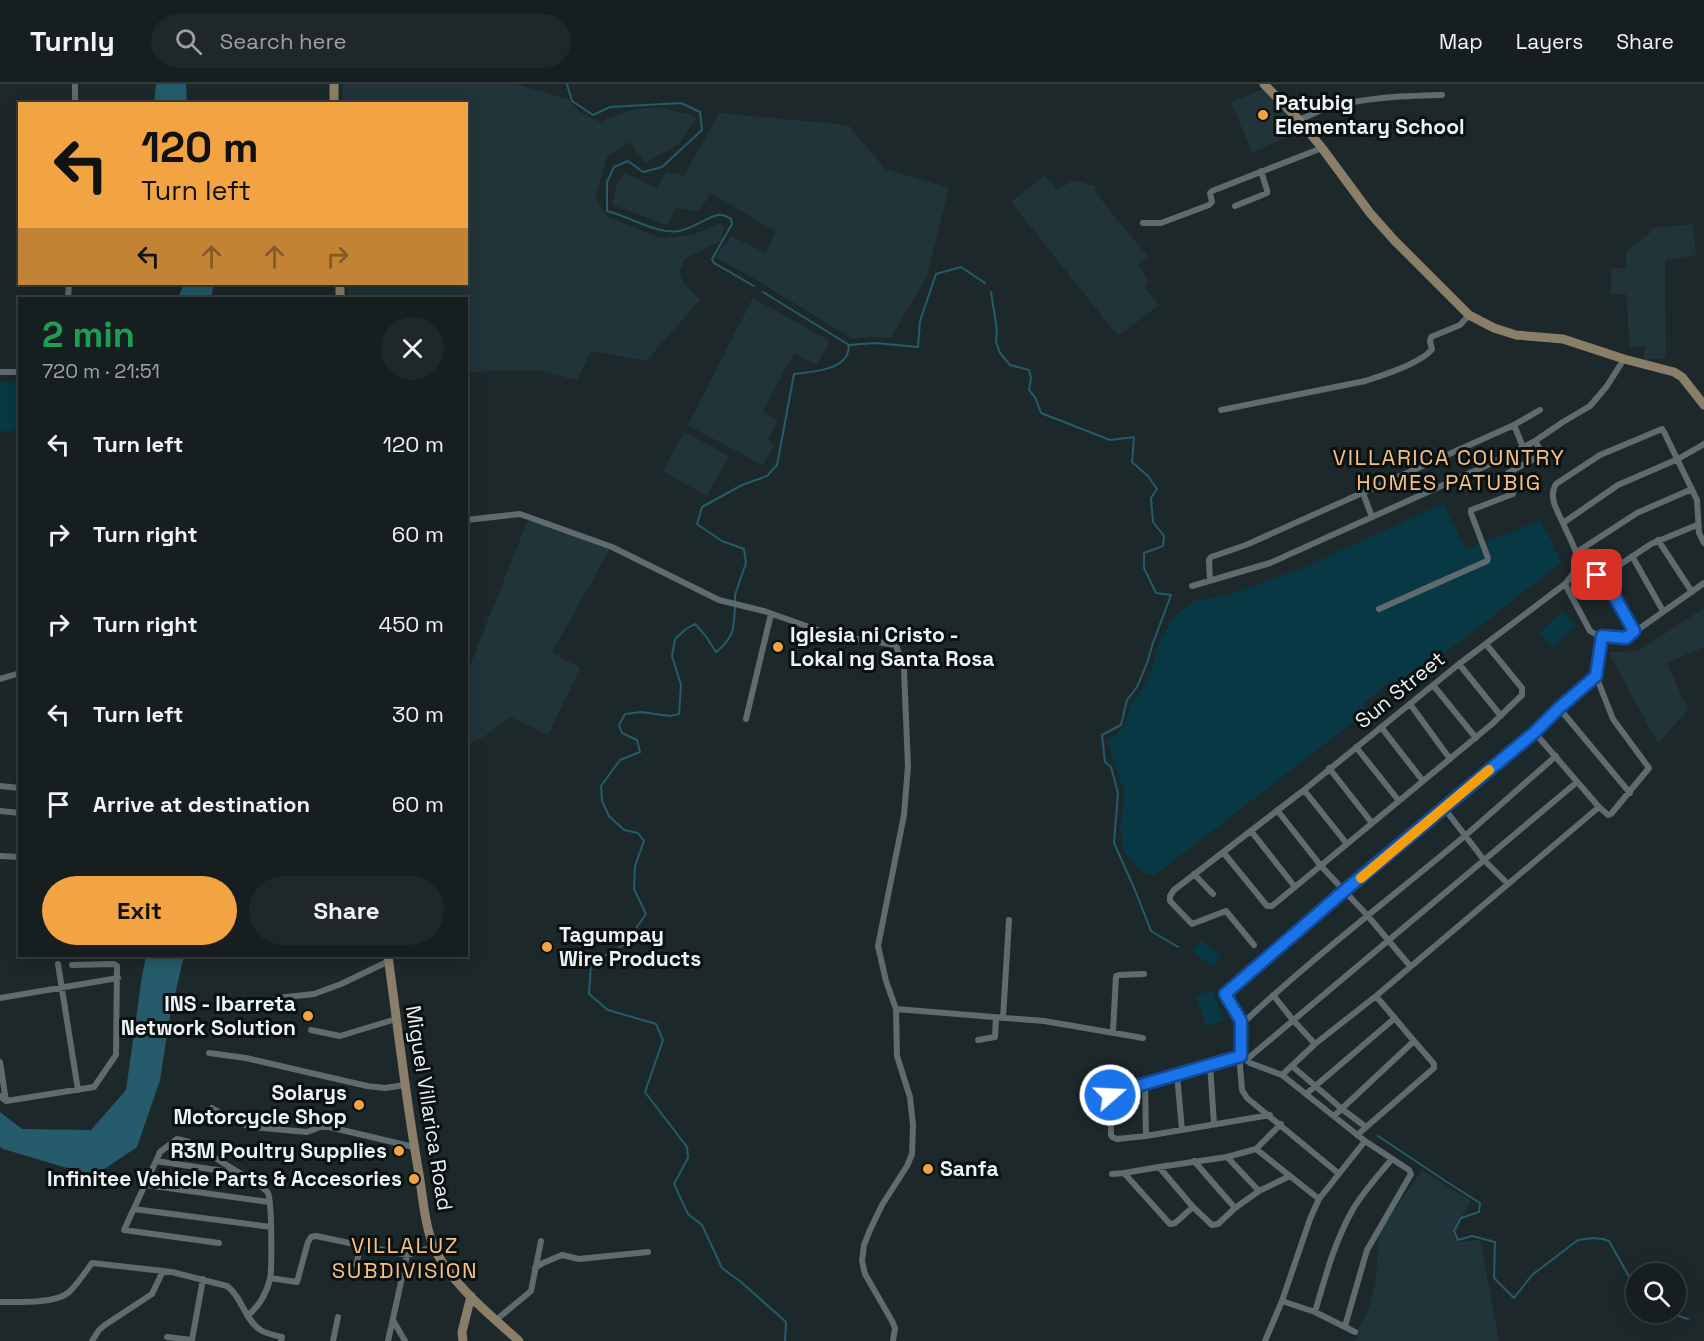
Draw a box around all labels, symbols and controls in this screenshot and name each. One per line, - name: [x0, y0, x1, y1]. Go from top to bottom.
- search box: [151, 14, 571, 68]
- text: Turnly: [30, 23, 115, 59]
- icon: search: [172, 25, 205, 58]
- text: Search here: [220, 27, 347, 55]
- text: Map: [1439, 28, 1483, 55]
- text: Layers: [1516, 28, 1583, 55]
- text: Share: [1616, 28, 1674, 55]
- place label: Patubig Elementary School: [1275, 89, 1465, 140]
- marker: Patubig Elementary School: [1256, 108, 1270, 122]
- text: 120 m: [141, 121, 259, 174]
- icon: left: [42, 126, 120, 204]
- text: Turn left: [141, 173, 251, 208]
- icon: left: [132, 240, 165, 273]
- icon: ahead: [195, 240, 228, 273]
- icon: ahead: [258, 240, 291, 273]
- icon: right: [321, 240, 354, 273]
- text: 2 min: [42, 312, 135, 358]
- button: close: [381, 317, 444, 380]
- text: 720 m · 21:51: [42, 358, 160, 384]
- icon: left: [42, 428, 75, 461]
- text: Turn left: [93, 430, 183, 458]
- text: 120 m: [383, 430, 444, 458]
- district label: VILLARICA COUNTRY HOMES PATUBIG: [1333, 443, 1565, 496]
- icon: right: [42, 518, 75, 551]
- text: Turn right: [93, 520, 198, 548]
- text: 60 m: [392, 520, 444, 548]
- pin: [1571, 549, 1622, 600]
- icon: arrive: [1580, 558, 1613, 591]
- icon: right: [42, 608, 75, 641]
- text: Turn right: [93, 610, 198, 638]
- text: 450 m: [378, 610, 444, 638]
- place label: Iglesia ni Cristo - Lokal ng Santa Rosa: [790, 621, 994, 672]
- marker: Iglesia ni Cristo - Lokal ng Santa Rosa: [771, 640, 785, 654]
- street label: Sun Street: [1349, 645, 1450, 734]
- icon: left: [42, 698, 75, 731]
- text: Turn left: [93, 700, 183, 728]
- text: 30 m: [392, 700, 444, 728]
- icon: arrive: [42, 788, 75, 821]
- text: Arrive at destination: [93, 790, 310, 818]
- text: 60 m: [392, 790, 444, 818]
- button: Exit: [42, 876, 237, 945]
- button: Share: [249, 876, 444, 945]
- place label: Tagumpay Wire Products: [559, 921, 701, 972]
- marker: Tagumpay Wire Products: [540, 940, 554, 954]
- place label: INS - Ibarreta Network Solution: [121, 990, 296, 1041]
- street label: Miguel Villarica Road: [400, 1003, 459, 1212]
- marker: INS - Ibarreta Network Solution: [301, 1009, 315, 1023]
- position arrow: [1078, 1063, 1142, 1127]
- place label: Solarys Motorcycle Shop: [173, 1079, 347, 1130]
- marker: Solarys Motorcycle Shop: [352, 1098, 366, 1112]
- place label: R3M Poultry Supplies: [170, 1137, 387, 1164]
- marker: R3M Poultry Supplies: [392, 1144, 406, 1158]
- place label: Sanfa: [940, 1155, 999, 1182]
- marker: Sanfa: [921, 1162, 935, 1176]
- place label: Infinitee Vehicle Parts & Accesories: [47, 1165, 402, 1192]
- marker: Infinitee Vehicle Parts & Accesories: [407, 1172, 421, 1186]
- district label: VILLALUZ SUBDIVISION: [332, 1231, 478, 1284]
- map controls: [1626, 1263, 1686, 1323]
- button: search: [1626, 1263, 1686, 1323]

